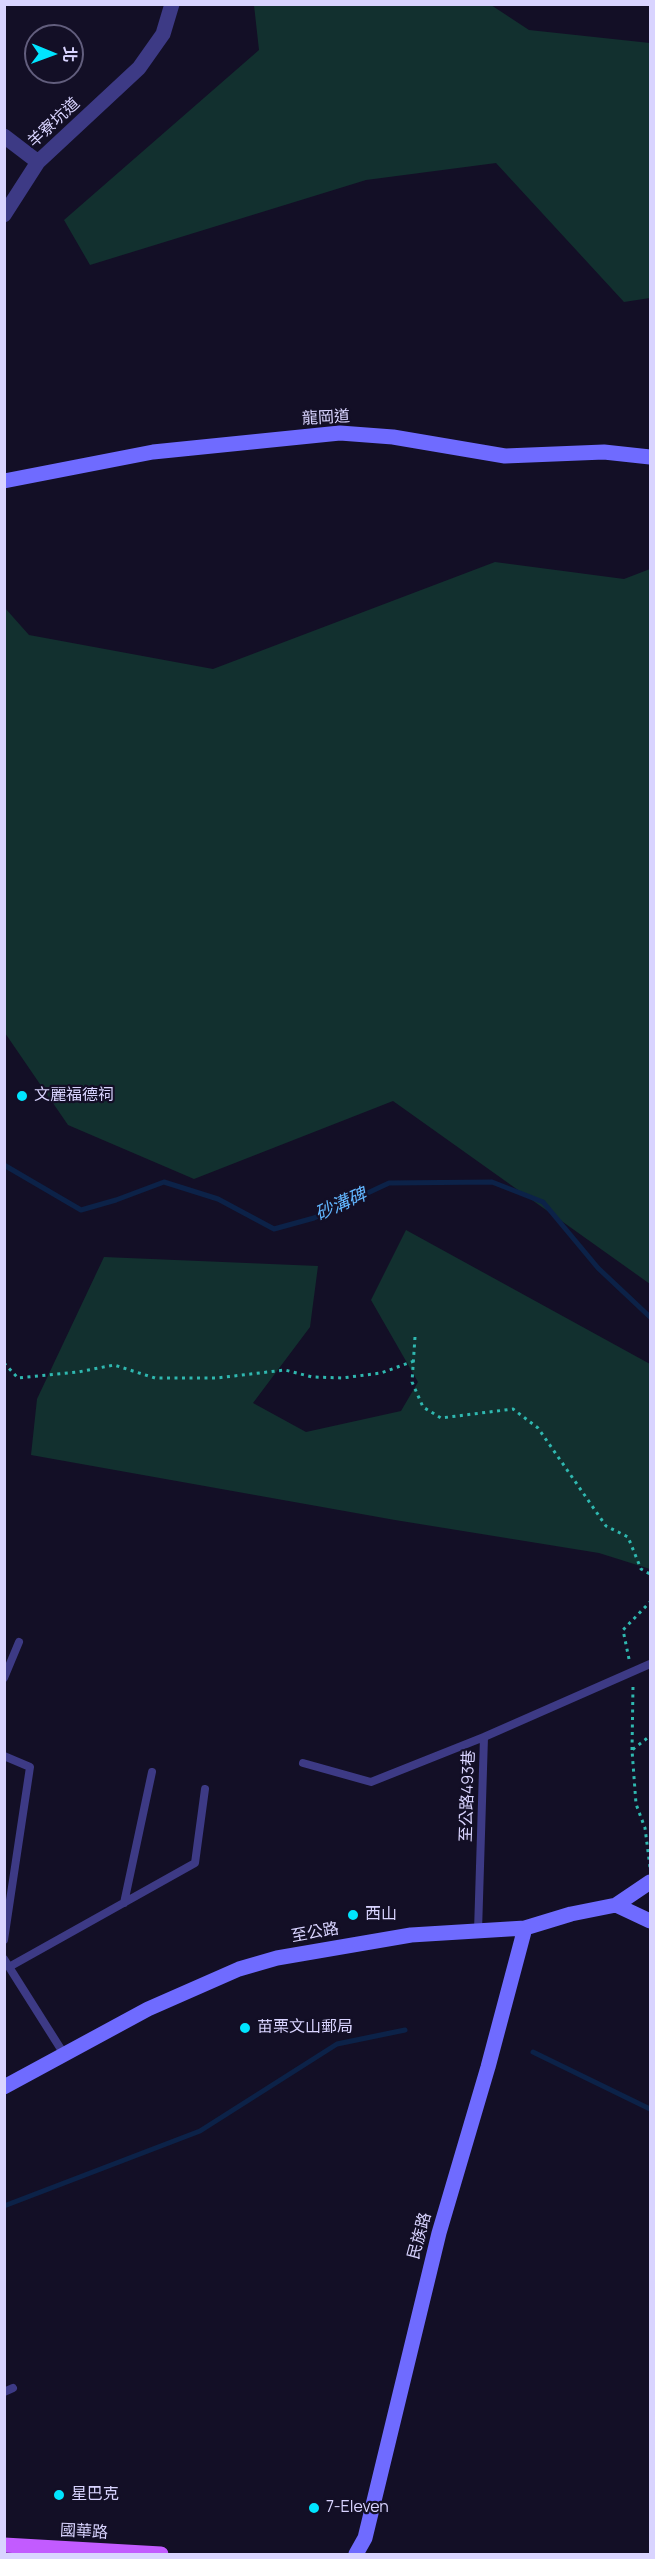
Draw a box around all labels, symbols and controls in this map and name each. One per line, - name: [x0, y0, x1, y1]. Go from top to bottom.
- north arrow: [24, 24, 84, 84]
- text: 北: [59, 46, 81, 62]
- street label: 羊寮坑道: [24, 94, 84, 152]
- street label: 龍岡道: [302, 407, 350, 429]
- place label: 文麗福德祠: [34, 1086, 114, 1106]
- marker: 文麗福德祠: [15, 1089, 29, 1103]
- water label: 砂溝碑: [312, 1184, 370, 1226]
- street label: 至公路493巷: [457, 1750, 479, 1842]
- place label: 西山: [365, 1905, 397, 1925]
- marker: 西山: [346, 1908, 360, 1922]
- street label: 至公路: [290, 1919, 340, 1947]
- place label: 苗栗文山郵局: [257, 2018, 353, 2038]
- marker: 苗栗文山郵局: [238, 2021, 252, 2035]
- street label: 民族路: [405, 2210, 435, 2262]
- place label: 星巴克: [71, 2485, 119, 2505]
- marker: 星巴克: [52, 2488, 66, 2502]
- place label: 7-Eleven: [326, 2498, 389, 2518]
- marker: 7-Eleven: [307, 2501, 321, 2515]
- street label: 國華路: [60, 2521, 108, 2543]

